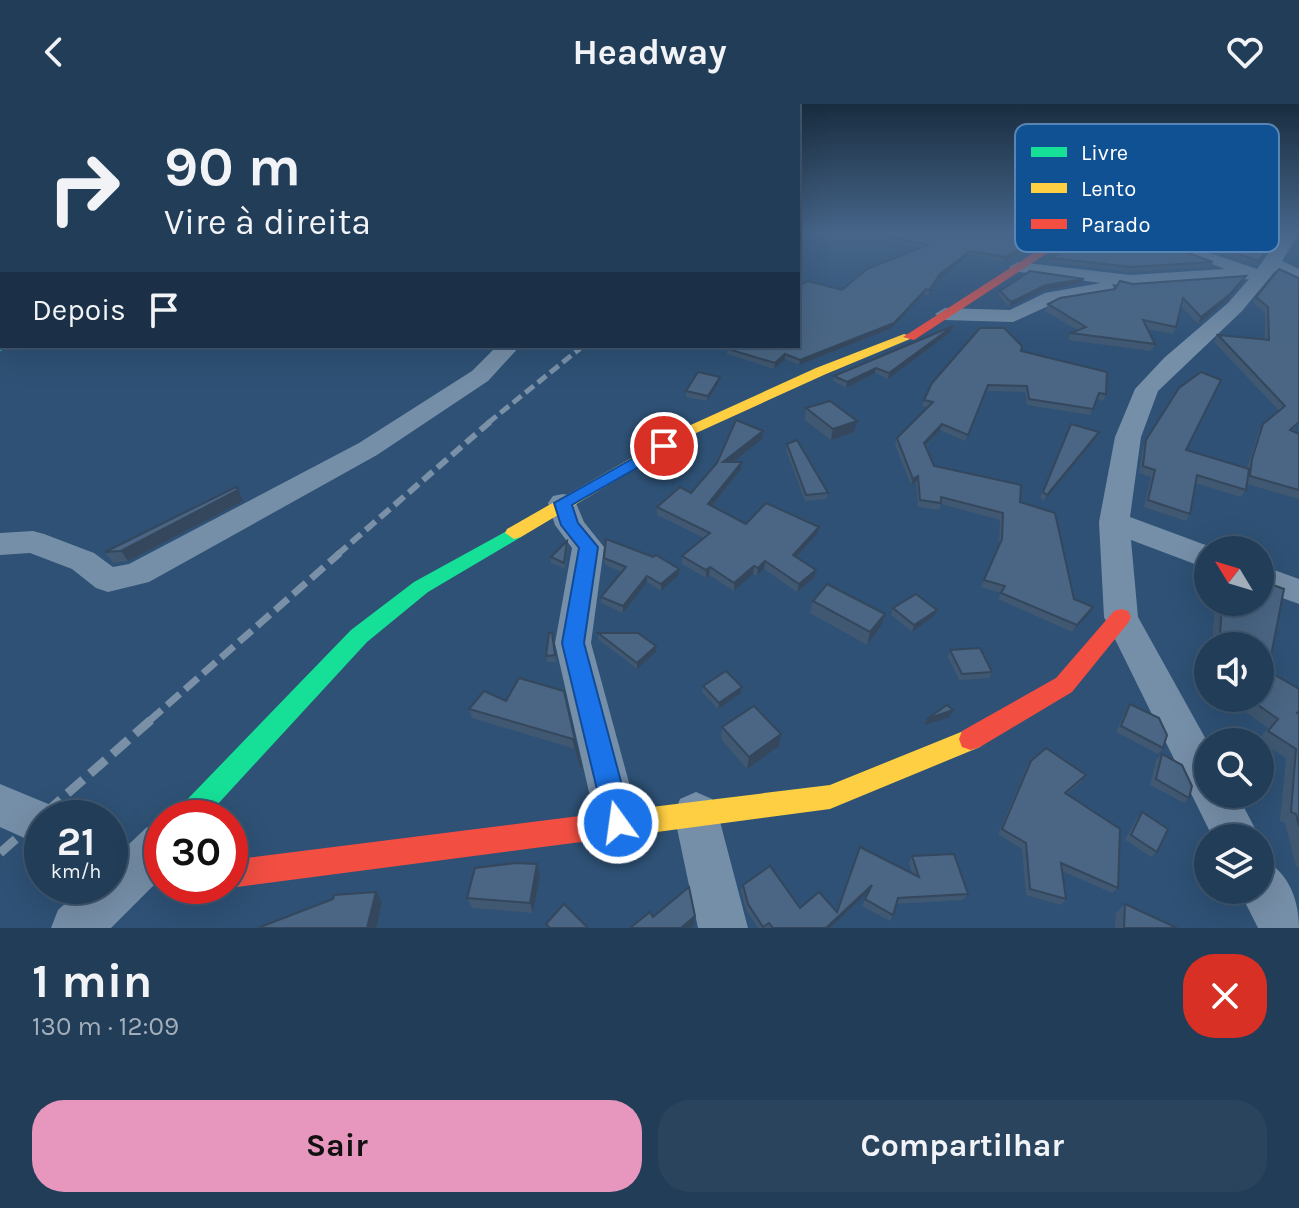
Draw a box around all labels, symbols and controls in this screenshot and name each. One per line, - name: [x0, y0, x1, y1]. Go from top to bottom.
- icon: back: [32, 30, 76, 74]
- icon: heart: [1223, 30, 1267, 74]
- text: Headway: [572, 31, 727, 73]
- legend: [1015, 124, 1279, 252]
- text: 90 m: [164, 134, 301, 199]
- icon: right: [32, 136, 136, 240]
- text: Livre: [1081, 140, 1128, 166]
- text: Lento: [1081, 176, 1136, 202]
- text: Vire à direita: [164, 201, 371, 243]
- text: Parado: [1081, 212, 1150, 238]
- icon: arrive: [142, 288, 186, 332]
- text: Depois: [32, 292, 126, 328]
- pin: [630, 412, 698, 480]
- icon: arrive: [642, 424, 686, 468]
- north arrow: [1194, 536, 1274, 616]
- map controls: [1194, 536, 1274, 904]
- button: sound: [1194, 632, 1274, 712]
- button: search: [1194, 728, 1274, 808]
- position arrow: [576, 781, 660, 865]
- speed limit sign: 30: [144, 800, 248, 904]
- text: 21: [57, 818, 95, 865]
- button: layers: [1194, 824, 1274, 904]
- text: km/h: [51, 860, 101, 883]
- text: 1 min: [32, 953, 152, 1009]
- button: close: [1183, 954, 1267, 1038]
- text: 130 m · 12:09: [32, 1011, 179, 1042]
- button: Sair: [32, 1100, 642, 1192]
- button: Compartilhar: [658, 1100, 1267, 1192]

